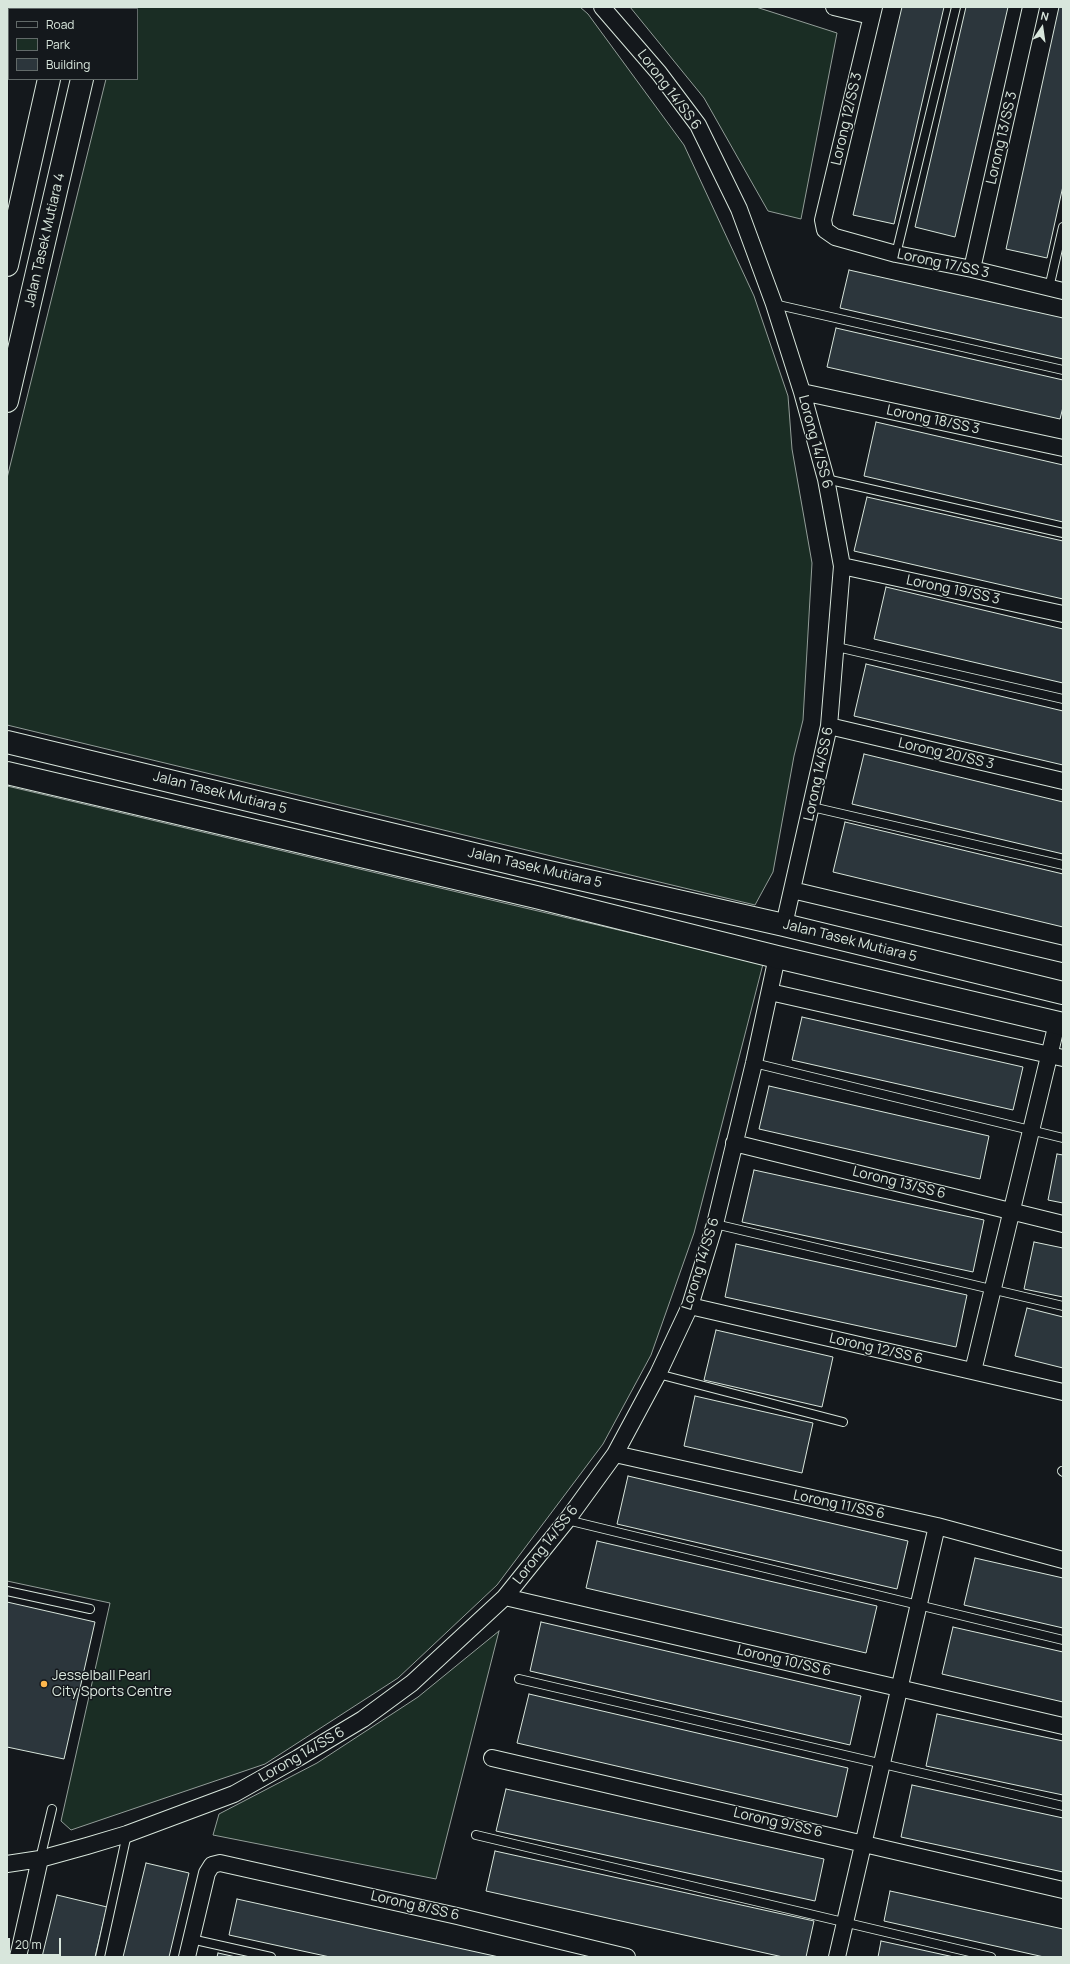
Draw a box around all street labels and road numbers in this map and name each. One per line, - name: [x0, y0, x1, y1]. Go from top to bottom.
- street label: Lorong 14/SS 6: [633, 47, 705, 133]
- street label: Lorong 12/SS 3: [828, 71, 866, 167]
- street label: Lorong 13/SS 3: [983, 90, 1021, 186]
- street label: Jalan Tasek Mutiara 4: [21, 171, 69, 309]
- street label: Lorong 17/SS 3: [895, 246, 991, 282]
- street label: Lorong 14/SS 6: [794, 393, 836, 491]
- street label: Lorong 18/SS 3: [885, 402, 981, 438]
- street label: Lorong 19/SS 3: [904, 572, 1002, 608]
- street label: Lorong 14/SS 6: [801, 725, 837, 823]
- street label: Lorong 20/SS 3: [896, 735, 996, 773]
- street label: Jalan Tasek Mutiara 5: [151, 768, 289, 818]
- street label: Jalan Tasek Mutiara 5: [466, 844, 604, 892]
- street label: Jalan Tasek Mutiara 5: [781, 916, 919, 966]
- street label: Lorong 13/SS 6: [851, 1163, 947, 1203]
- street label: Lorong 14/SS 6: [679, 1216, 723, 1312]
- street label: Lorong 12/SS 6: [827, 1330, 925, 1368]
- street label: Lorong 11/SS 6: [792, 1487, 886, 1523]
- street label: Lorong 14/SS 6: [510, 1502, 582, 1588]
- street label: Lorong 10/SS 6: [735, 1642, 833, 1680]
- street label: Lorong 14/SS 6: [256, 1724, 348, 1786]
- street label: Lorong 9/SS 6: [732, 1805, 824, 1841]
- street label: Lorong 8/SS 6: [369, 1888, 461, 1924]

